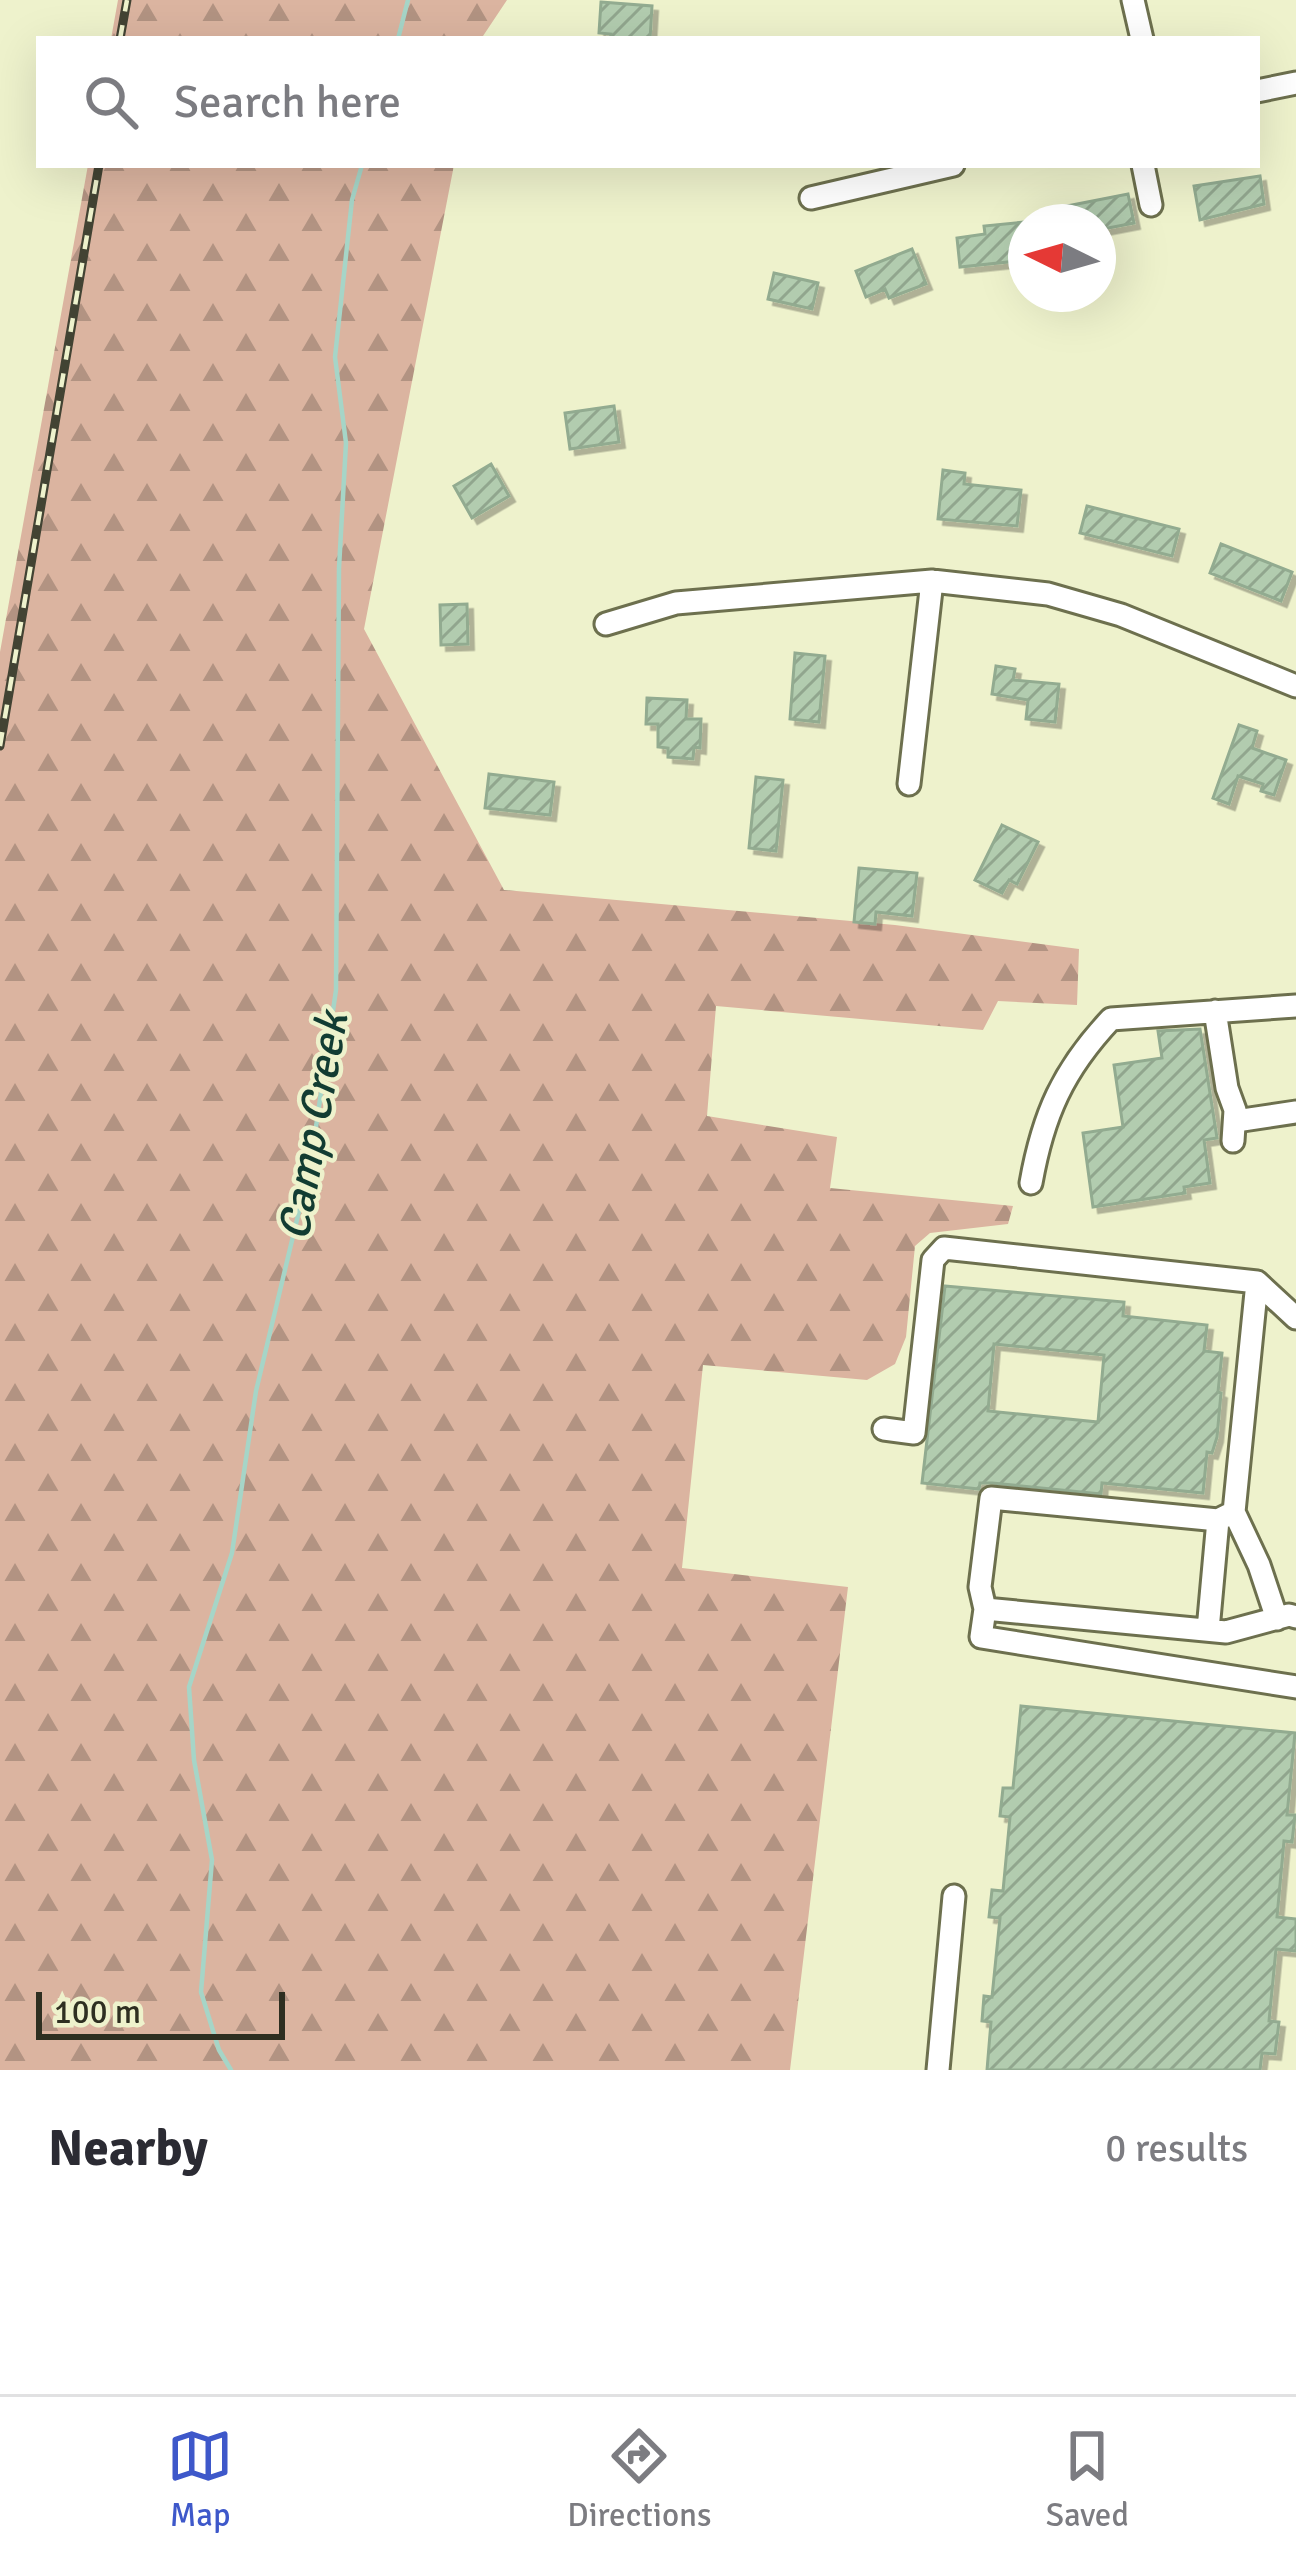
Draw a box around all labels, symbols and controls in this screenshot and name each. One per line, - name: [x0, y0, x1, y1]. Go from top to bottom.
- search box: [36, 36, 1260, 168]
- icon: search: [78, 69, 144, 135]
- text: Search here: [174, 75, 401, 130]
- north arrow: [1008, 204, 1116, 312]
- water label: Camp Creek: [266, 1005, 361, 1244]
- scale bar: [36, 1986, 285, 2039]
- text: 100 m: [54, 1992, 141, 2033]
- text: Nearby: [48, 2117, 208, 2180]
- text: 0 results: [1105, 2124, 1248, 2172]
- tab: Map: [167, 2423, 233, 2536]
- tab: Directions: [567, 2423, 712, 2536]
- tab: Saved: [1046, 2423, 1129, 2536]

